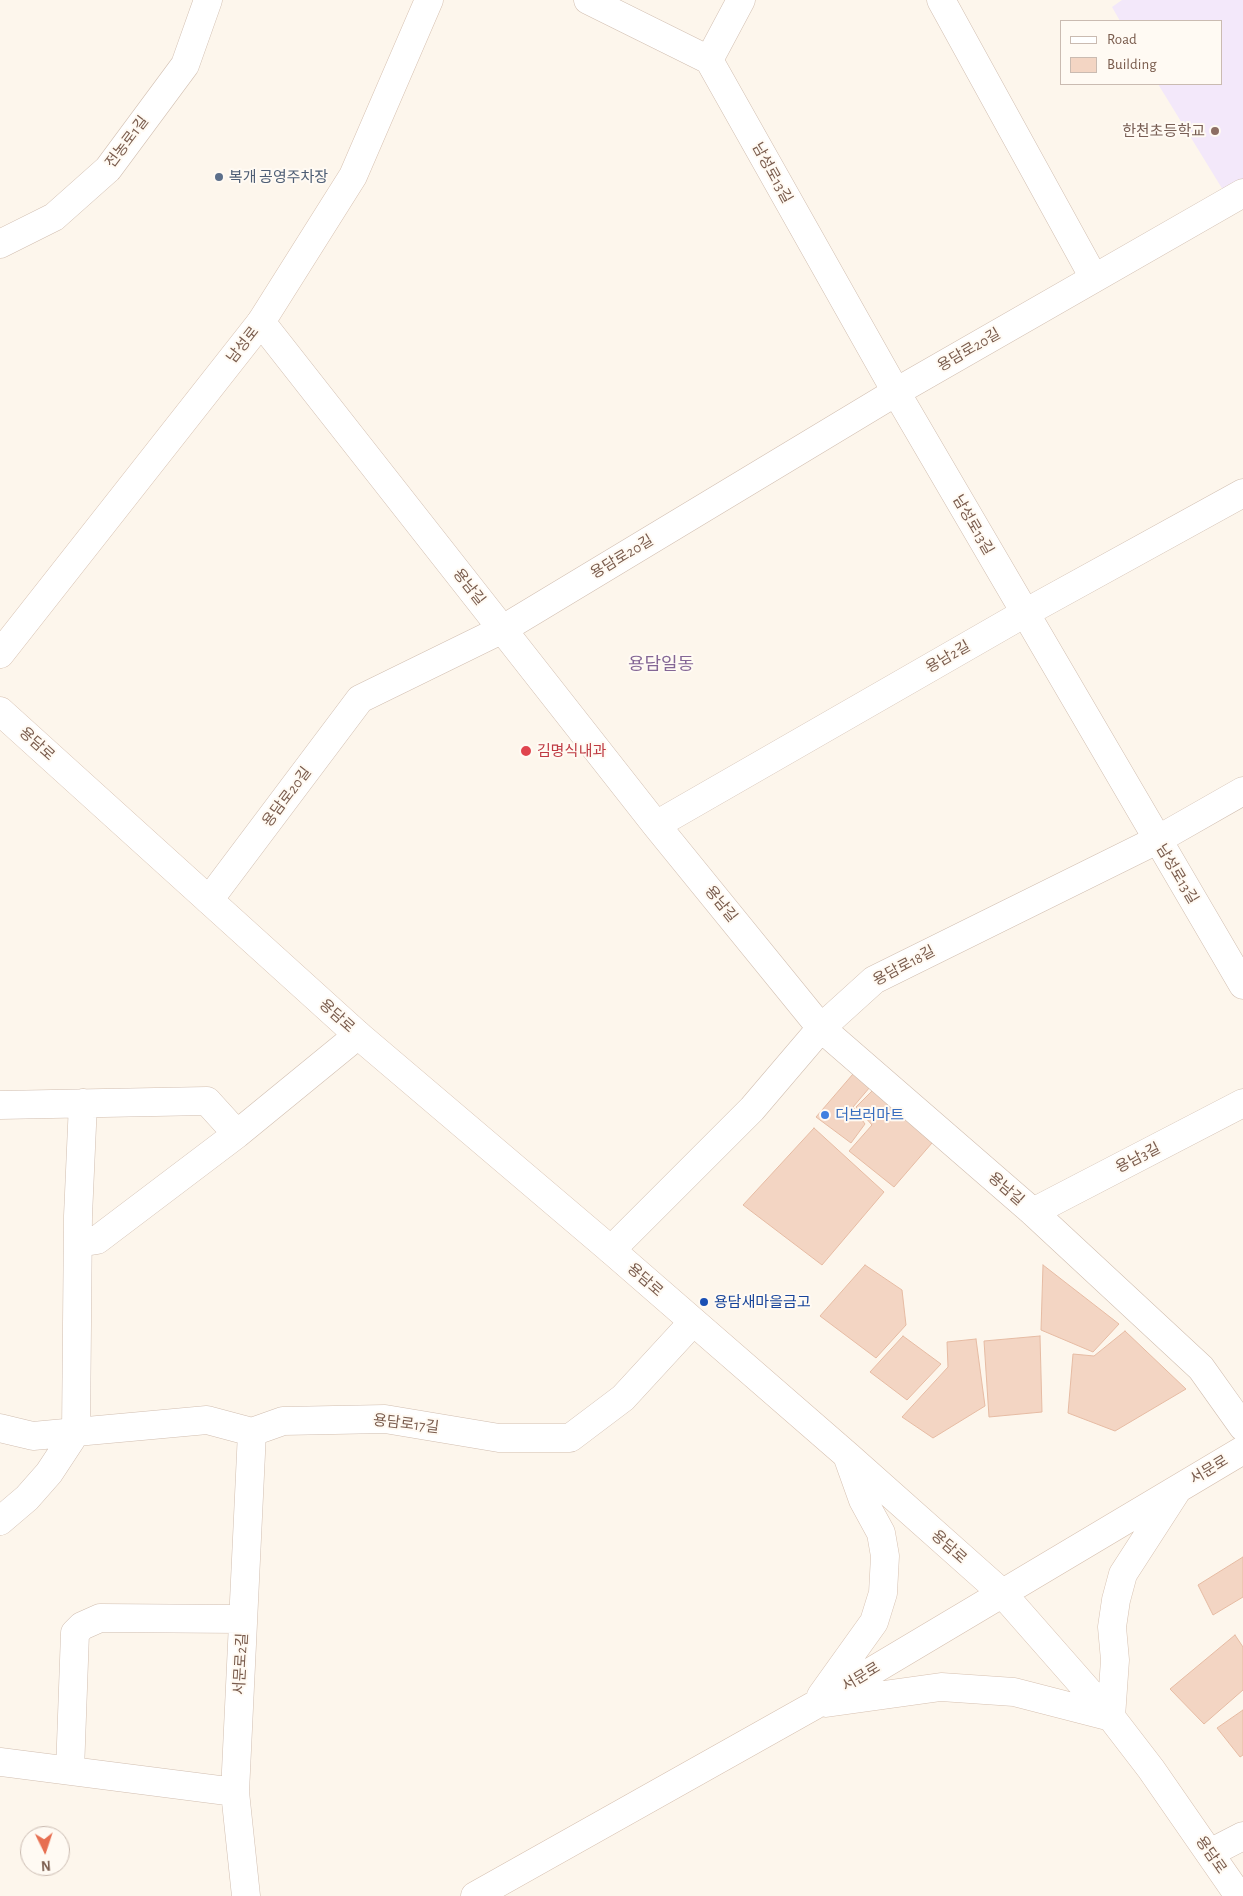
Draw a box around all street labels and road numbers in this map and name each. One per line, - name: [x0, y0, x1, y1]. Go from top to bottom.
- street label: 전농로1길: [102, 112, 152, 172]
- street label: 남성로13길: [748, 140, 796, 206]
- street label: 남성로: [223, 323, 263, 367]
- street label: 용담로20길: [934, 325, 1004, 375]
- street label: 남성로13길: [949, 492, 997, 558]
- street label: 용담로20길: [587, 531, 657, 583]
- street label: 용남길: [449, 565, 489, 609]
- street label: 용남2길: [923, 637, 973, 677]
- street label: 용담로: [16, 723, 58, 765]
- street label: 용담로20길: [259, 764, 315, 830]
- street label: 남성로13길: [1152, 841, 1202, 907]
- street label: 용남길: [701, 882, 741, 926]
- street label: 용담로18길: [870, 942, 938, 990]
- street label: 용담로: [316, 995, 358, 1037]
- street label: 용남3길: [1113, 1139, 1163, 1177]
- street label: 용남길: [984, 1169, 1028, 1209]
- street label: 용담로: [623, 1260, 667, 1300]
- street label: 용담로17길: [372, 1411, 440, 1437]
- street label: 서문로: [1187, 1452, 1231, 1488]
- street label: 용담로: [928, 1526, 970, 1568]
- street label: 서문로2길: [230, 1633, 252, 1695]
- street label: 서문로: [839, 1659, 883, 1695]
- street label: 용담로: [1192, 1833, 1230, 1877]

